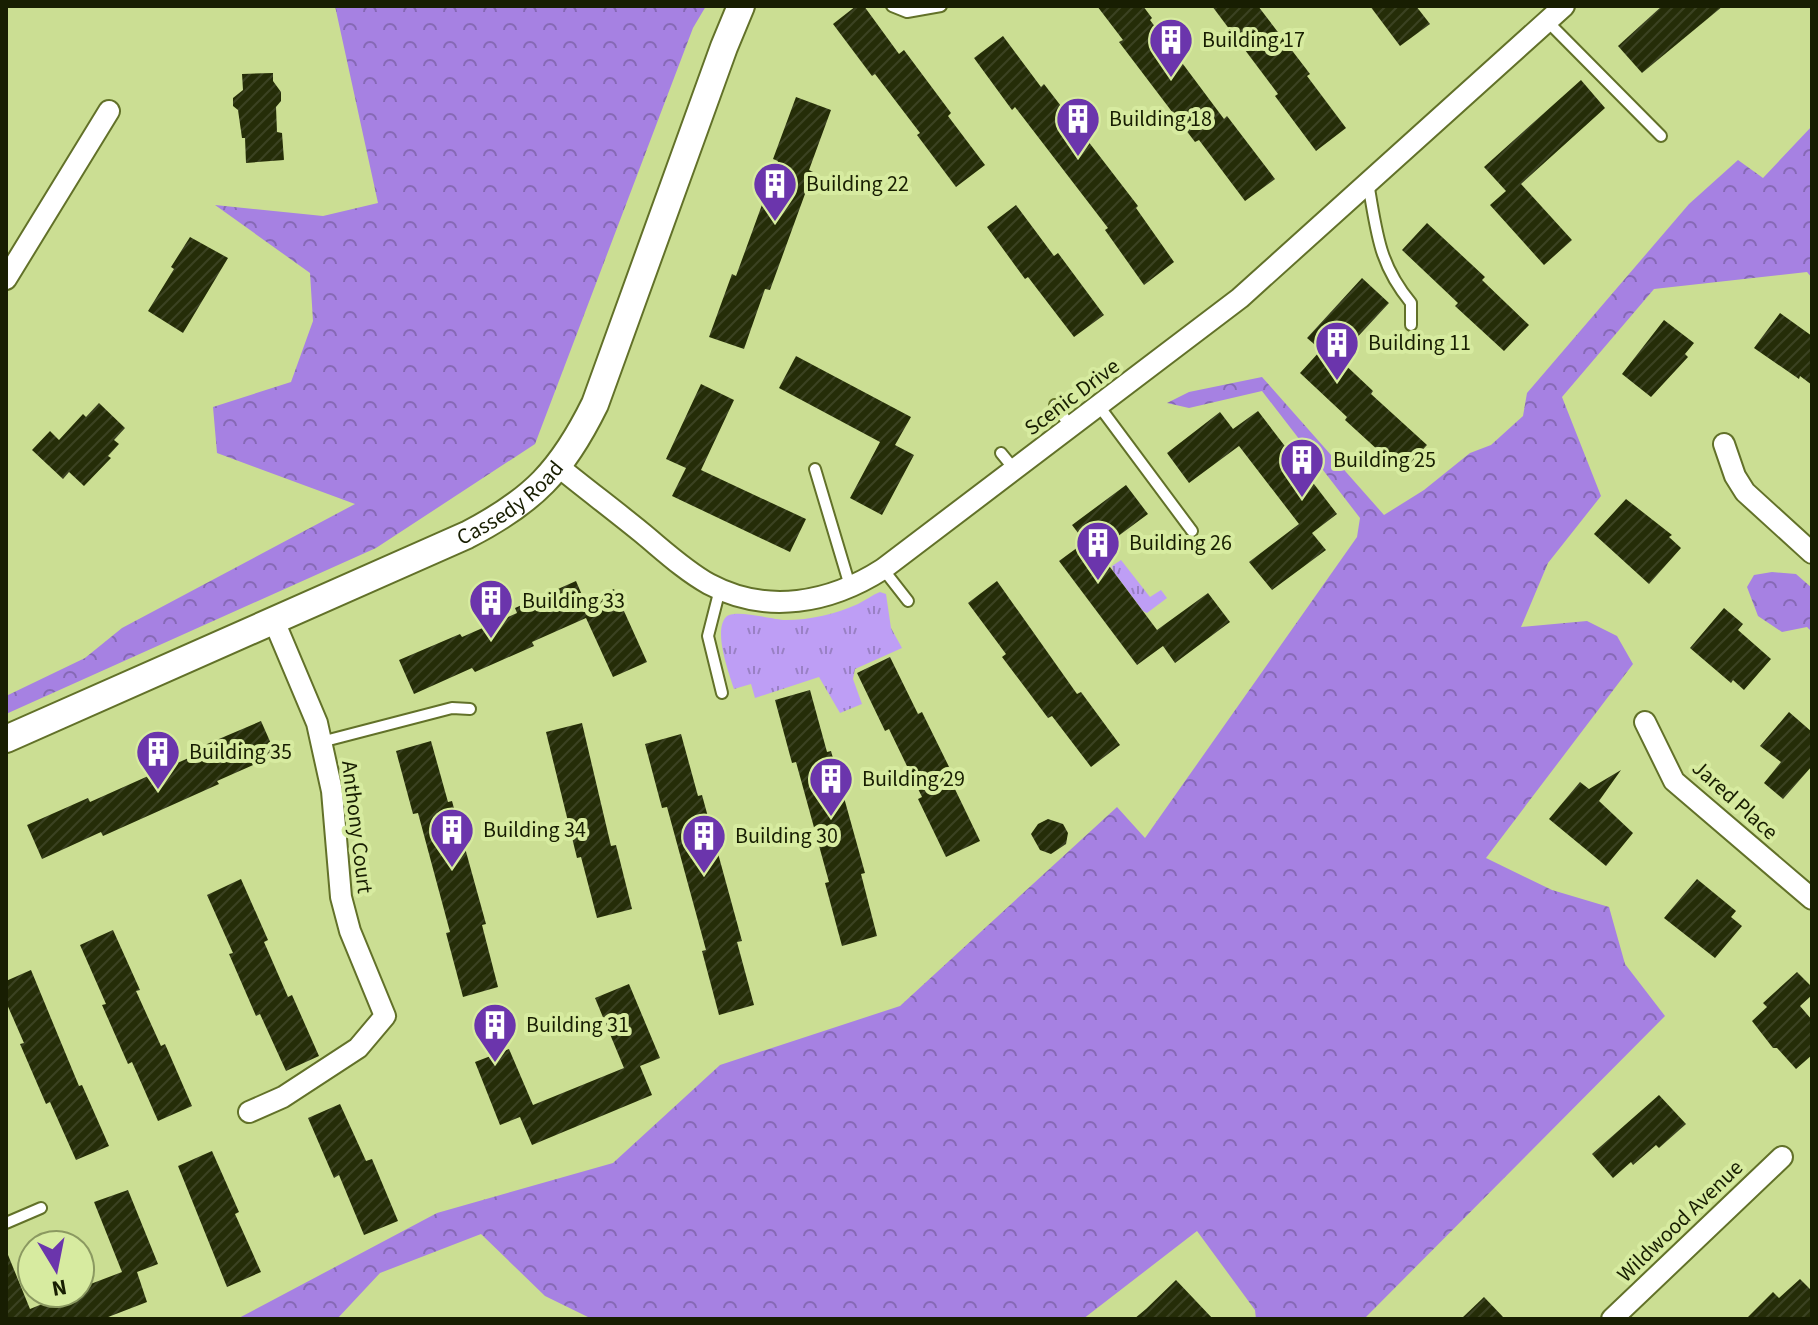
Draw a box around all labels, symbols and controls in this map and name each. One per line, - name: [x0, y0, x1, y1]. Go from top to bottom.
- building icon: Building 17: [1147, 16, 1195, 79]
- place label: Building 17: [1202, 24, 1305, 56]
- building icon: Building 18: [1054, 95, 1102, 158]
- place label: Building 18: [1109, 103, 1212, 135]
- building icon: Building 22: [751, 160, 799, 223]
- place label: Building 22: [806, 168, 909, 200]
- building icon: Building 11: [1313, 319, 1361, 382]
- place label: Building 11: [1368, 327, 1471, 359]
- street label: Scenic Drive: [1018, 351, 1126, 443]
- building icon: Building 25: [1278, 436, 1326, 499]
- place label: Building 25: [1333, 444, 1436, 476]
- street label: Cassedy Road: [452, 454, 572, 554]
- building icon: Building 26: [1074, 519, 1122, 582]
- place label: Building 26: [1129, 527, 1232, 559]
- building icon: Building 33: [467, 577, 515, 640]
- place label: Building 33: [522, 585, 625, 617]
- building icon: Building 35: [134, 728, 182, 791]
- place label: Building 35: [189, 736, 292, 768]
- street label: Jared Place: [1685, 753, 1785, 847]
- building icon: Building 29: [807, 755, 855, 818]
- street label: Anthony Court: [333, 759, 381, 896]
- place label: Building 29: [862, 763, 965, 795]
- building icon: Building 34: [428, 806, 476, 869]
- building icon: Building 30: [680, 812, 728, 875]
- place label: Building 34: [483, 814, 586, 846]
- place label: Building 30: [735, 820, 838, 852]
- building icon: Building 31: [471, 1001, 519, 1064]
- place label: Building 31: [526, 1009, 629, 1041]
- street label: Wildwood Avenue: [1610, 1152, 1750, 1290]
- north arrow: [16, 1229, 96, 1309]
- text: N: [49, 1271, 69, 1305]

